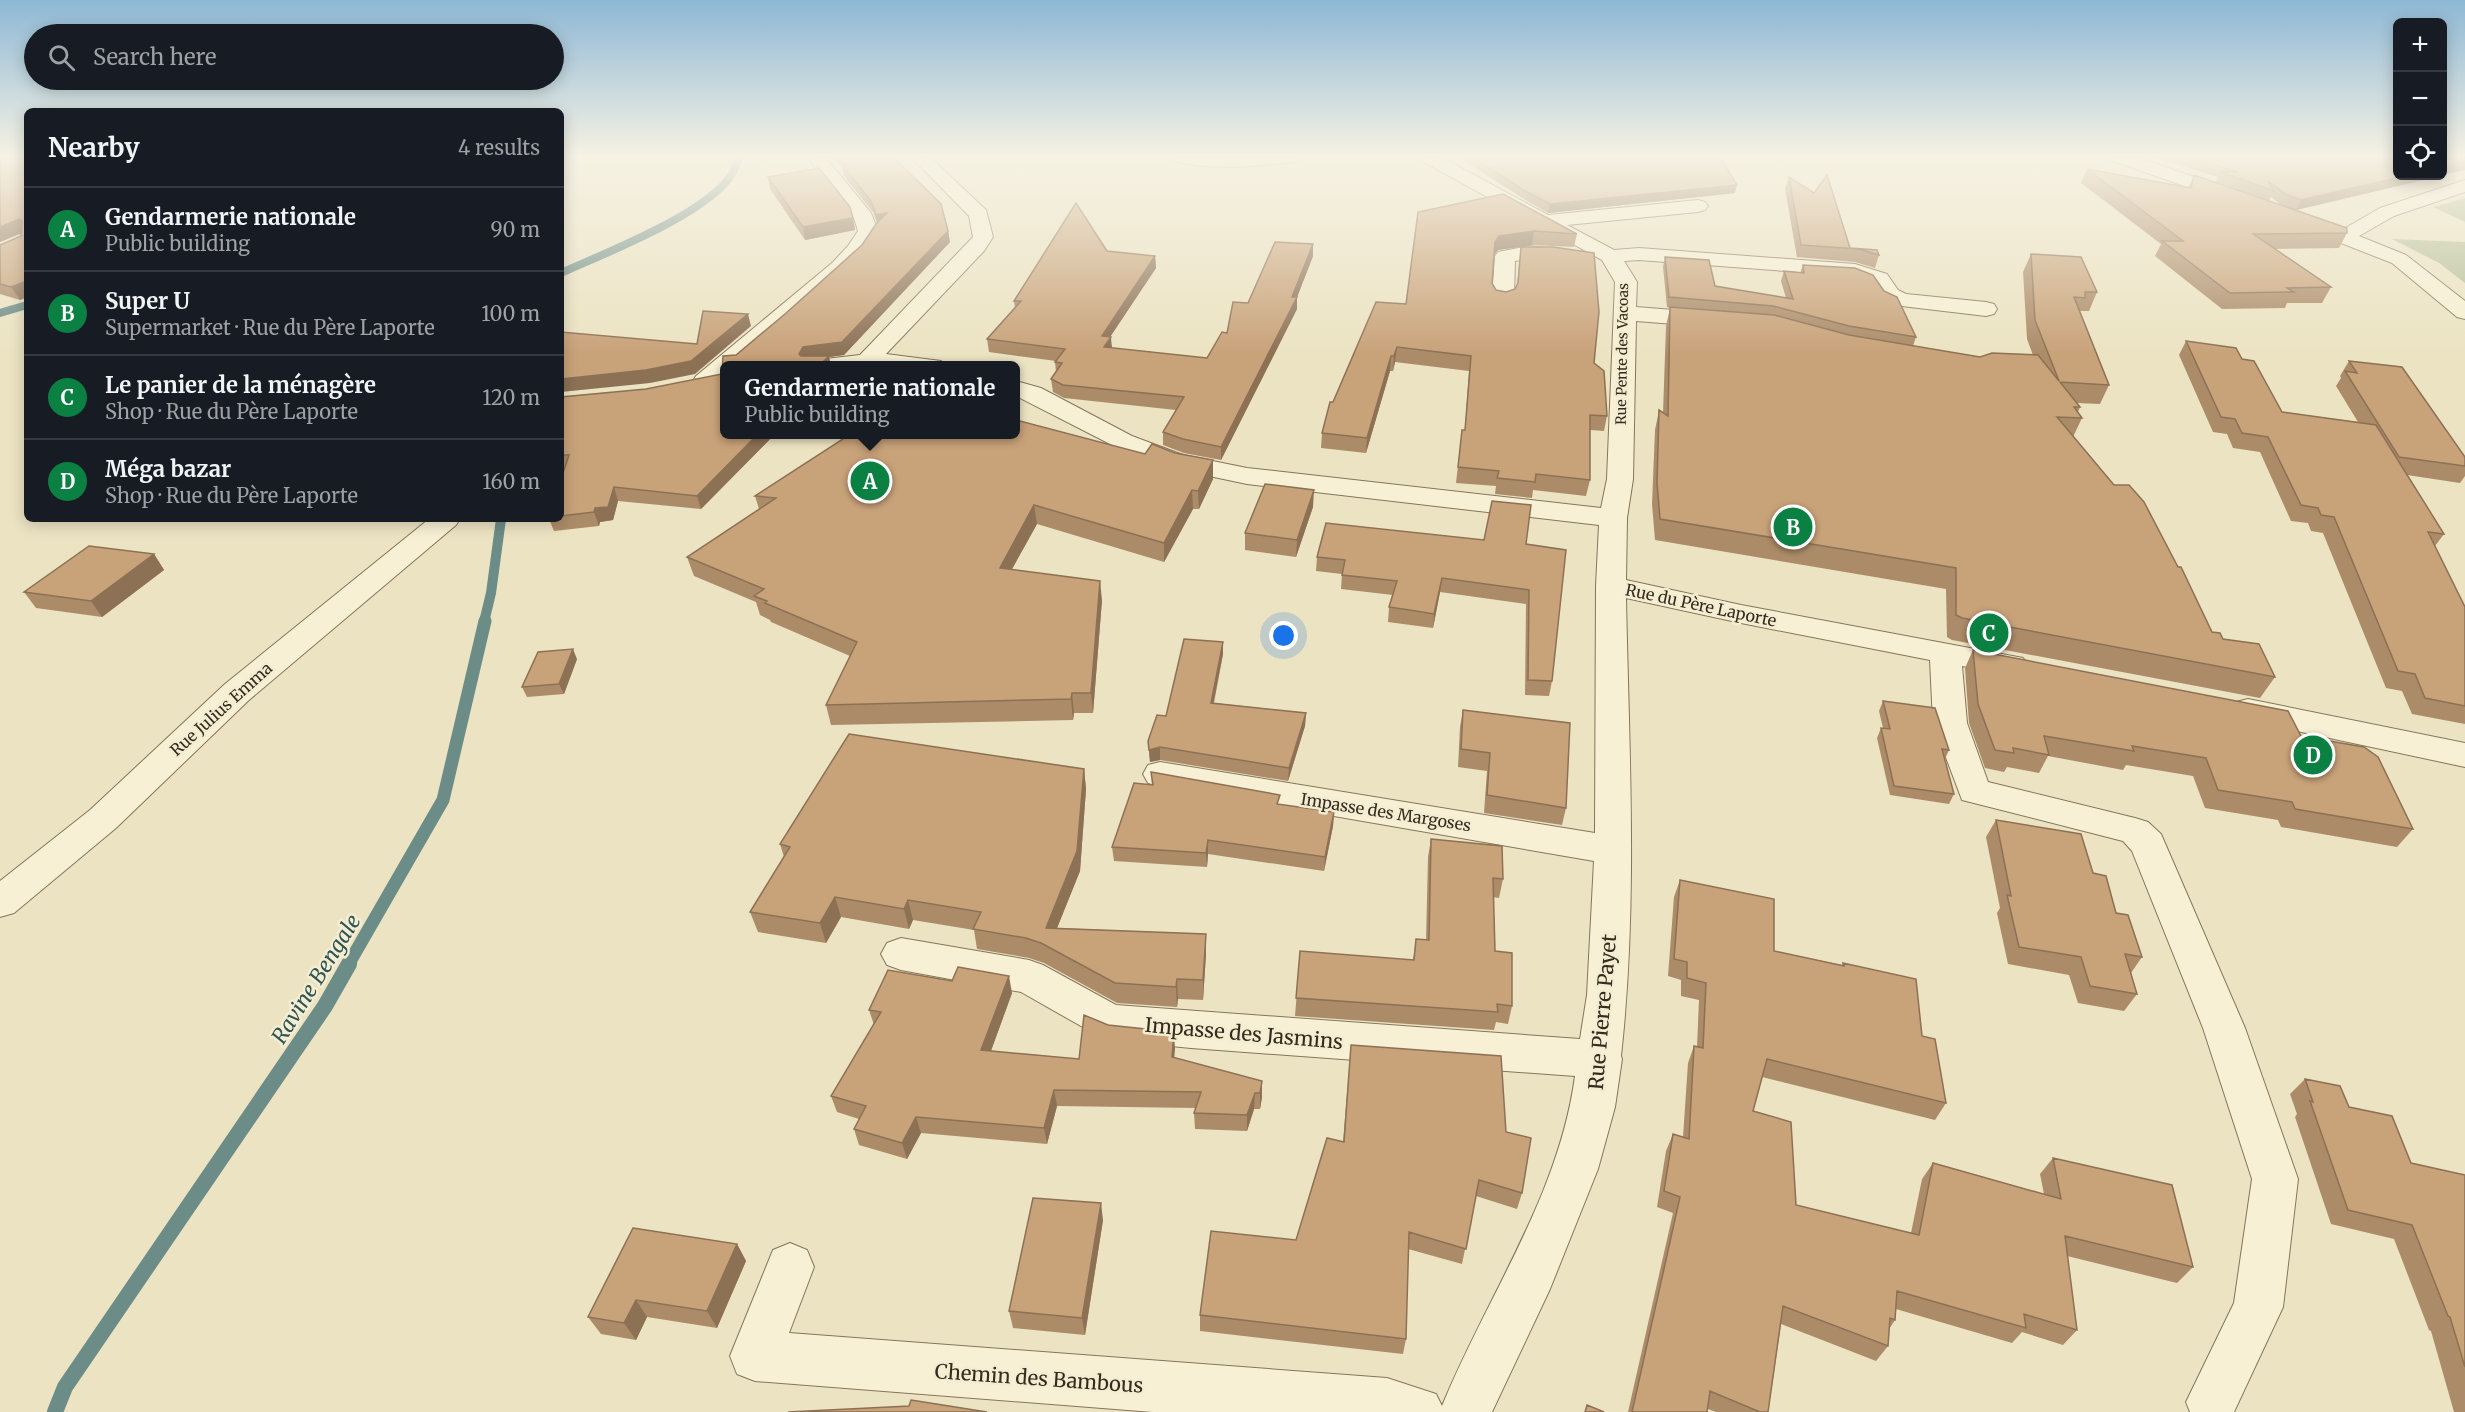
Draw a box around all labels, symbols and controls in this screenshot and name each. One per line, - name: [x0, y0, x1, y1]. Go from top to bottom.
- map controls: [2393, 18, 2447, 180]
- button: +: [2393, 18, 2447, 72]
- search box: [24, 24, 564, 90]
- icon: search: [45, 41, 78, 74]
- text: Search here: [93, 43, 216, 71]
- button: −: [2393, 72, 2447, 126]
- button: locate: [2393, 126, 2447, 180]
- text: Nearby: [48, 131, 140, 164]
- text: 4 results: [458, 135, 540, 160]
- text: Gendarmerie nationale: [105, 203, 356, 231]
- text: A: [60, 217, 75, 242]
- text: 90 m: [490, 217, 540, 242]
- text: Public building: [105, 231, 250, 256]
- street label: Rue Pente des Vacoas: [1612, 283, 1632, 425]
- text: Super U: [105, 287, 190, 315]
- text: B: [61, 301, 74, 326]
- text: 100 m: [481, 301, 540, 326]
- text: Supermarket · Rue du Père Laporte: [105, 315, 435, 340]
- popup: [720, 361, 1020, 439]
- text: Le panier de la ménagère: [105, 371, 376, 399]
- text: Gendarmerie nationale: [744, 374, 996, 402]
- text: C: [61, 385, 74, 410]
- text: 120 m: [482, 385, 540, 410]
- text: Shop · Rue du Père Laporte: [105, 399, 358, 424]
- text: Public building: [744, 402, 890, 427]
- text: Méga bazar: [105, 455, 231, 483]
- pin: A: [850, 458, 890, 504]
- text: D: [60, 469, 75, 494]
- text: 160 m: [482, 469, 540, 494]
- text: Shop · Rue du Père Laporte: [105, 483, 358, 508]
- pin: B: [1774, 504, 1812, 550]
- street label: Rue du Père Laporte: [1624, 579, 1778, 631]
- pin: C: [1970, 610, 2008, 656]
- your location: [1269, 621, 1298, 650]
- street label: Rue Julius Emma: [166, 658, 276, 760]
- pin: D: [2294, 732, 2332, 777]
- street label: Impasse des Margoses: [1299, 789, 1473, 835]
- water label: Ravine Bengale: [265, 909, 367, 1049]
- street label: Rue Pierre Payet: [1583, 933, 1621, 1091]
- street label: Impasse des Jasmins: [1144, 1012, 1344, 1054]
- street label: Chemin des Bambous: [934, 1358, 1144, 1398]

